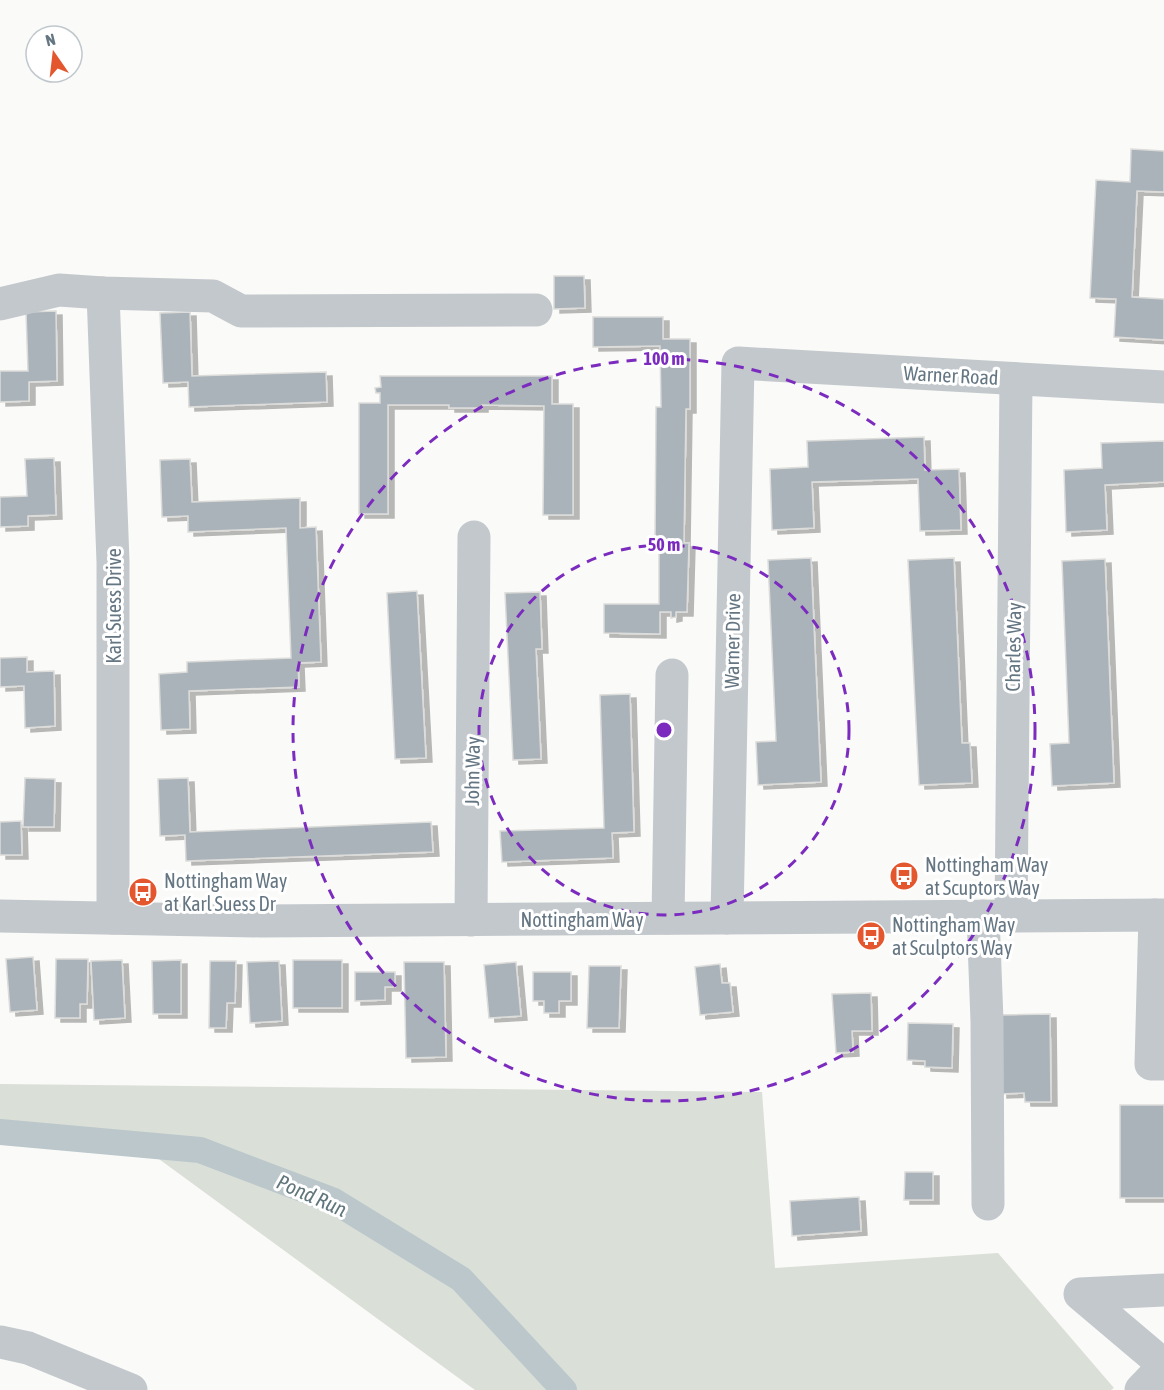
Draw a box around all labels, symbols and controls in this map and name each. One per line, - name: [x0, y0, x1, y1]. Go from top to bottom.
- north arrow: [24, 24, 84, 84]
- text: N: [44, 30, 57, 49]
- text: 100 m: [644, 348, 684, 369]
- street label: Warner Road: [903, 361, 999, 389]
- text: 50 m: [648, 534, 680, 555]
- street label: Karl Suess Drive: [102, 548, 125, 664]
- street label: Warner Drive: [720, 593, 744, 689]
- street label: Charles Way: [1001, 602, 1025, 692]
- centre of rings: [654, 720, 674, 740]
- street label: John Way: [460, 736, 484, 806]
- place label: Nottingham Way at Scuptors Way: [925, 853, 1048, 899]
- bus stop icon: Nottingham Way at Scuptors Way: [888, 860, 920, 892]
- place label: Nottingham Way at Karl Suess Dr: [164, 869, 287, 915]
- bus stop icon: Nottingham Way at Karl Suess Dr: [127, 876, 159, 908]
- street label: Nottingham Way: [520, 908, 644, 931]
- place label: Nottingham Way at Sculptors Way: [892, 913, 1015, 959]
- bus stop icon: Nottingham Way at Sculptors Way: [855, 920, 887, 952]
- water label: Pond Run: [273, 1169, 351, 1221]

